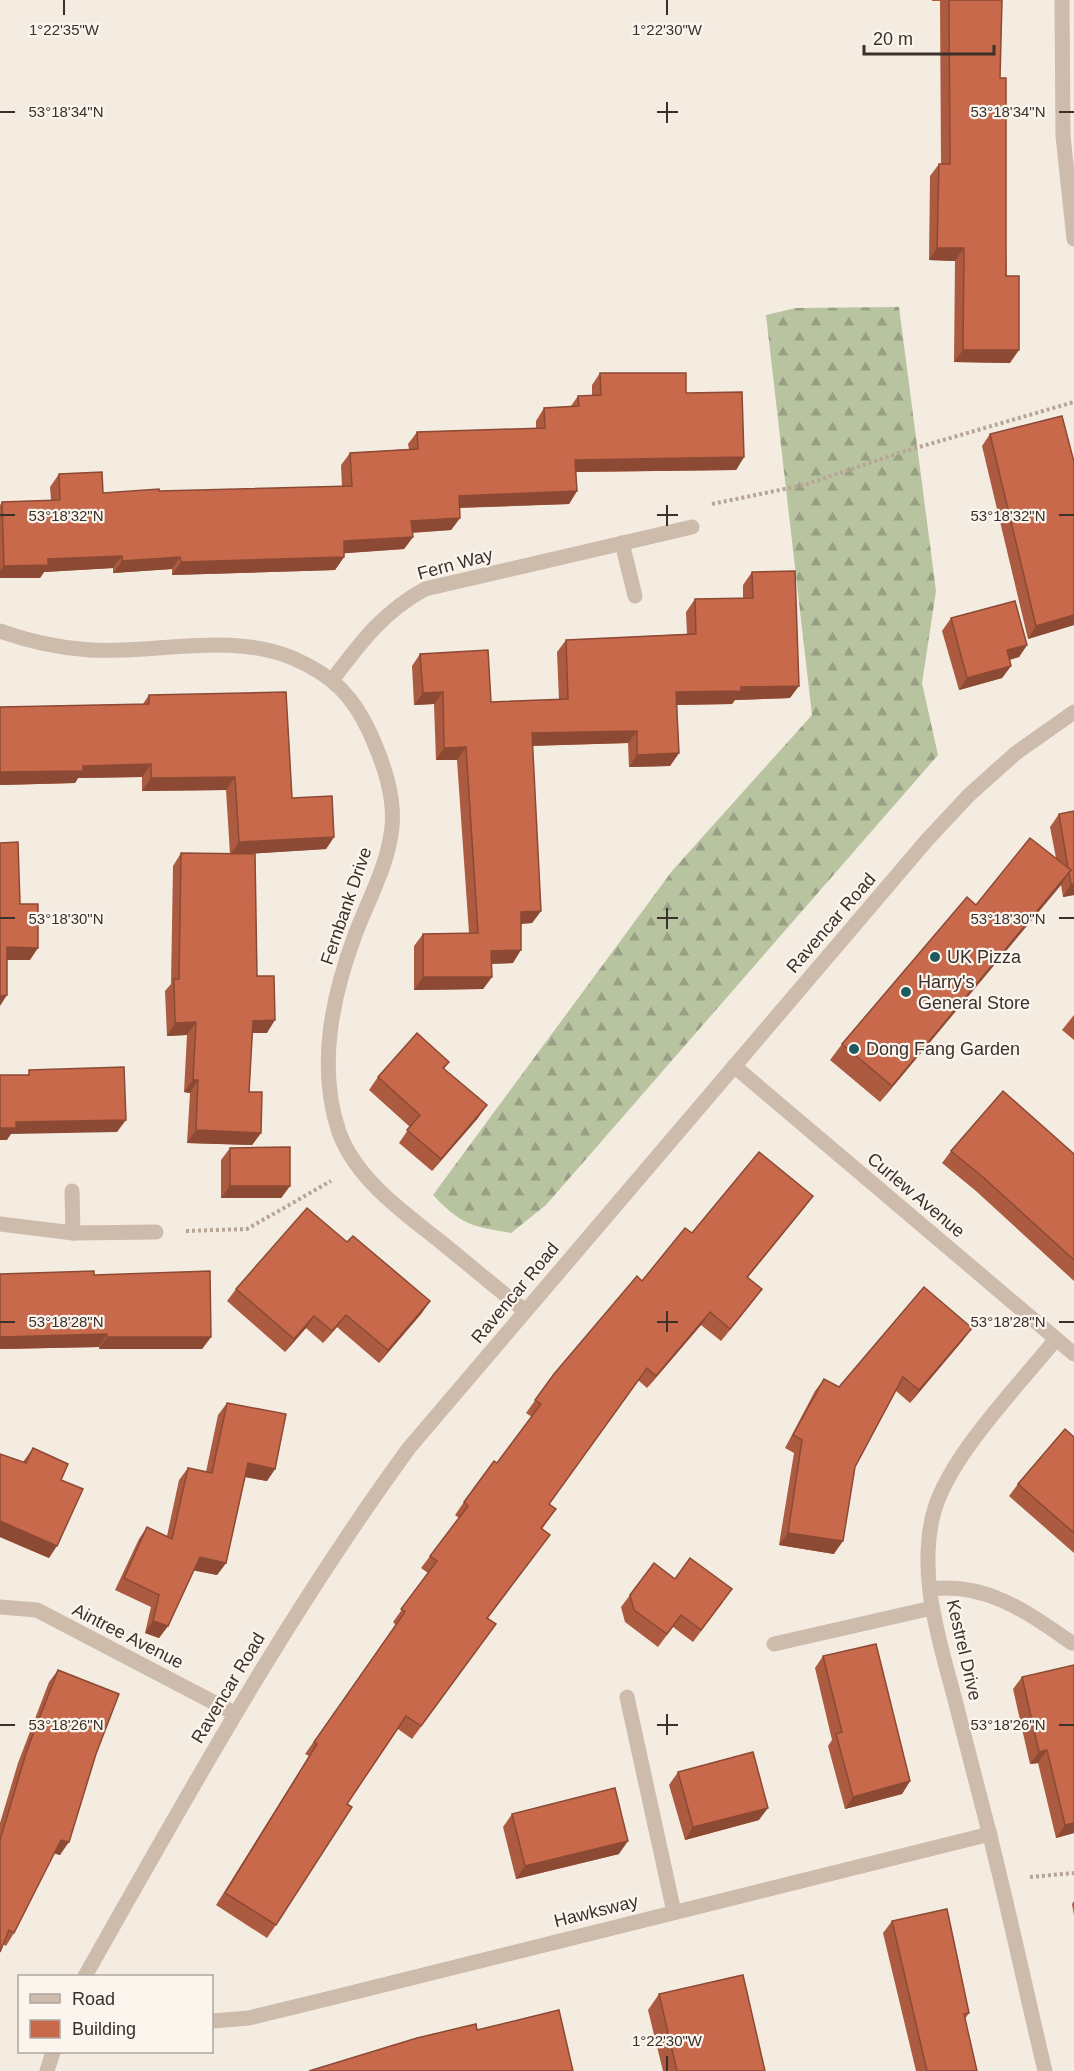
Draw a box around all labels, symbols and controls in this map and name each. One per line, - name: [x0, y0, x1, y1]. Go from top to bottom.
- scale bar: [864, 18, 994, 56]
- text: 1°22'35"W: [29, 21, 100, 38]
- text: 1°22'30"W: [632, 21, 703, 38]
- text: 20 m: [873, 29, 913, 49]
- text: 53°18'34"N: [28, 103, 104, 120]
- text: 53°18'34"N: [970, 103, 1046, 120]
- text: 53°18'32"N: [28, 507, 104, 524]
- text: 53°18'32"N: [970, 507, 1046, 524]
- street label: Fern Way: [415, 544, 495, 584]
- street label: Fernbank Drive: [317, 845, 375, 967]
- street label: Ravencar Road: [782, 869, 880, 977]
- text: 53°18'30"N: [28, 910, 104, 927]
- text: 53°18'30"N: [970, 910, 1046, 927]
- place label: UK Pizza: [947, 947, 1022, 967]
- marker: UK Pizza: [928, 950, 942, 964]
- place label: Harry's General Store: [918, 972, 1030, 1013]
- marker: Harry's General Store: [899, 985, 913, 999]
- place label: Dong Fang Garden: [866, 1039, 1020, 1059]
- marker: Dong Fang Garden: [847, 1042, 861, 1056]
- street label: Curlew Avenue: [863, 1149, 969, 1241]
- street label: Ravencar Road: [467, 1239, 563, 1347]
- text: 53°18'28"N: [28, 1313, 104, 1330]
- text: 53°18'28"N: [970, 1313, 1046, 1330]
- street label: Kestrel Drive: [943, 1598, 985, 1702]
- street label: Aintree Avenue: [69, 1599, 187, 1673]
- street label: Ravencar Road: [187, 1629, 269, 1747]
- text: 53°18'26"N: [28, 1716, 104, 1733]
- text: 53°18'26"N: [970, 1716, 1046, 1733]
- street label: Hawksway: [552, 1891, 640, 1931]
- legend: [18, 1975, 213, 2053]
- text: Road: [72, 1989, 115, 2009]
- text: Building: [72, 2019, 136, 2039]
- text: 1°22'30"W: [632, 2032, 703, 2049]

